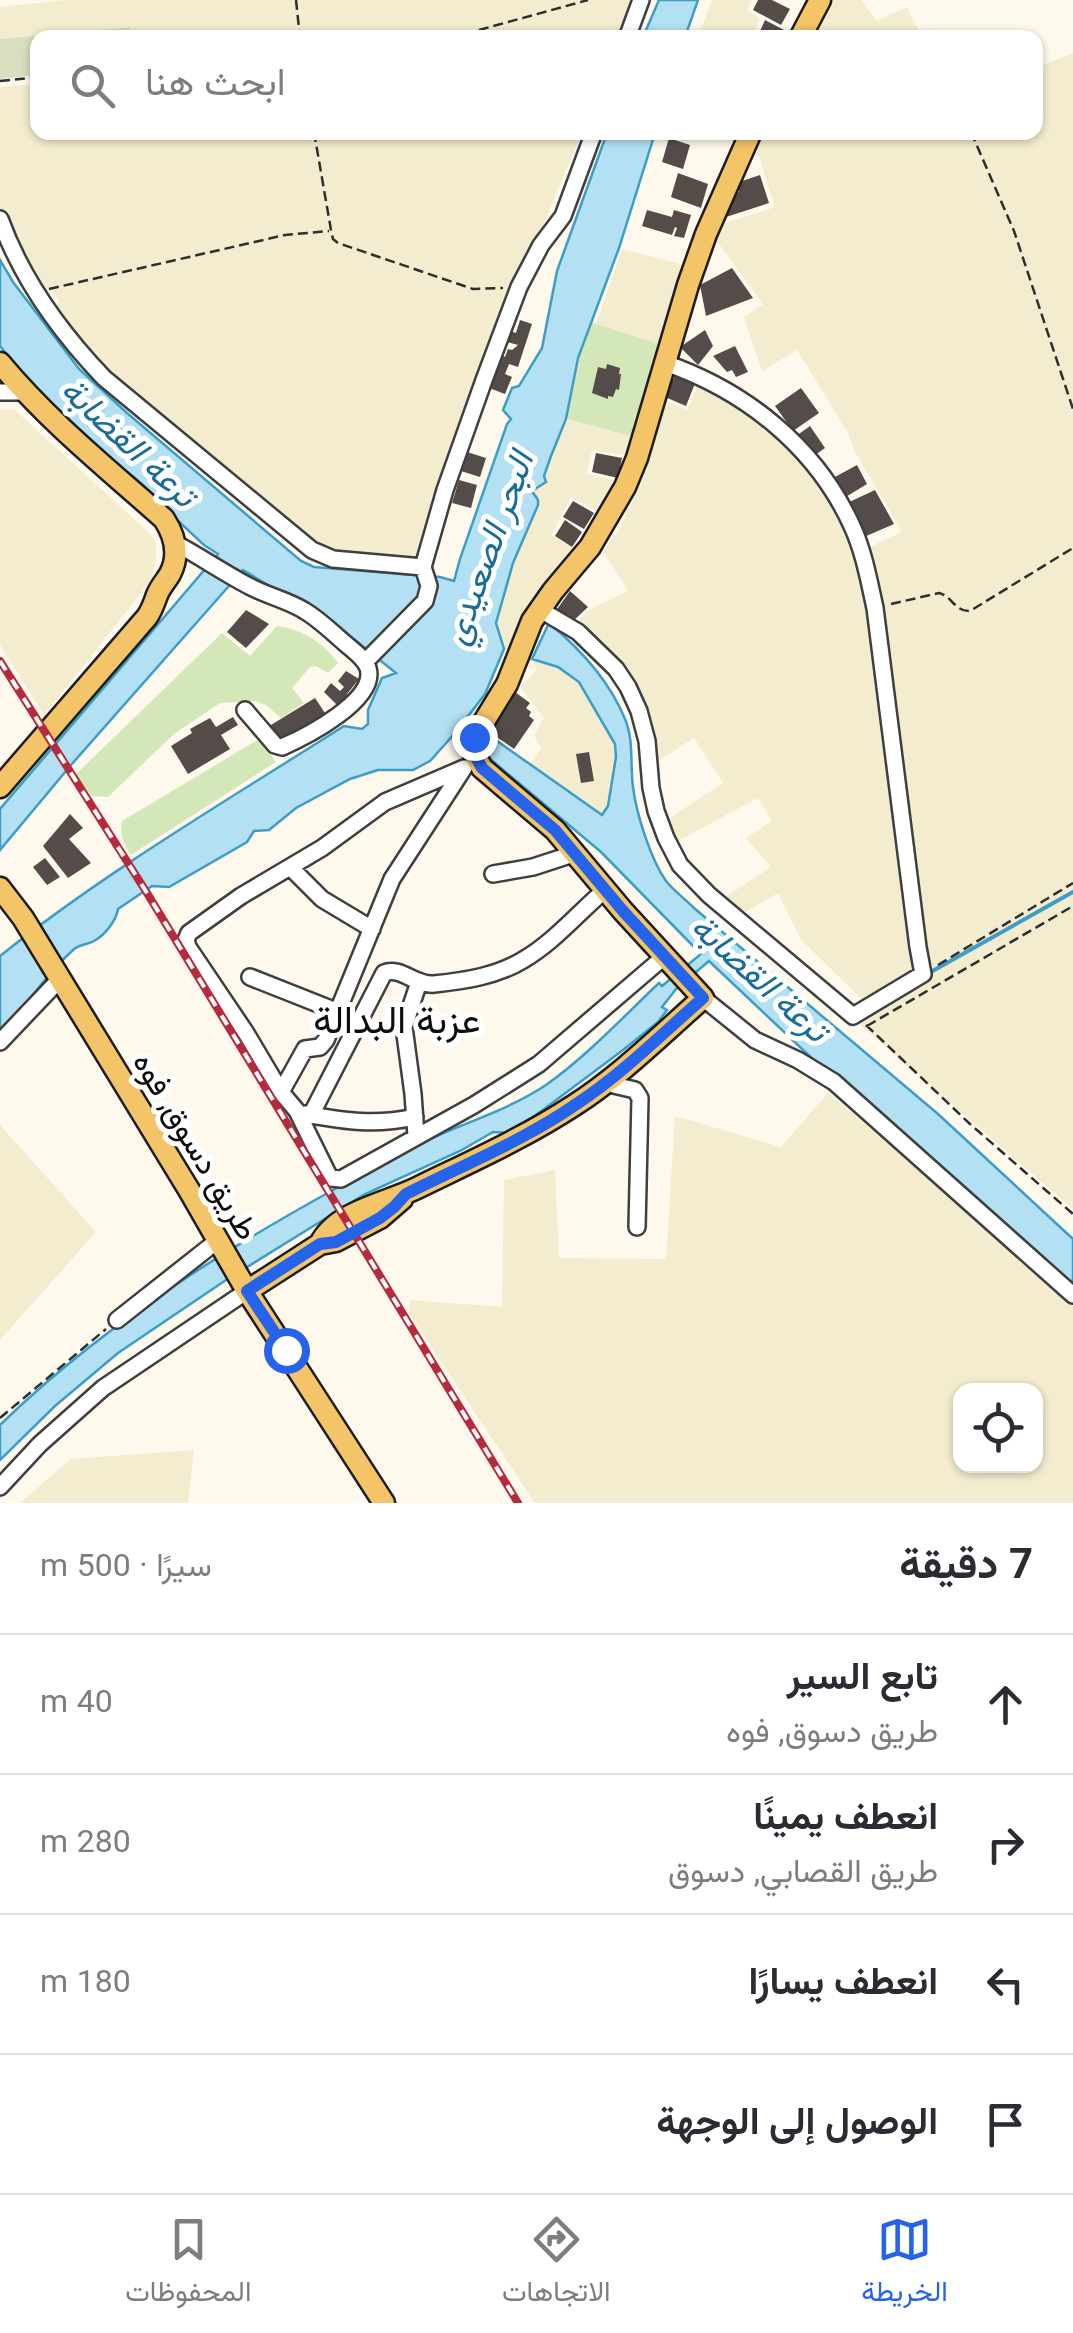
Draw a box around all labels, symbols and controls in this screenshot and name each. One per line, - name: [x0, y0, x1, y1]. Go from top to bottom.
- search box: [30, 30, 1043, 140]
- text: ابحث هنا: [145, 56, 286, 115]
- icon: search: [65, 58, 120, 113]
- water label: ترعة القضابة: [45, 366, 210, 525]
- water label: البحر الصعيدي: [431, 442, 553, 653]
- route end: [452, 715, 498, 761]
- water label: ترعة القضابة: [676, 903, 842, 1060]
- district label: عزبة البدالة: [313, 994, 481, 1053]
- street label: طريق دسوق, فوه: [117, 1044, 269, 1251]
- route start: [264, 1328, 310, 1374]
- map controls: [953, 1383, 1043, 1473]
- button: locate: [953, 1383, 1043, 1473]
- text: 7 دقيقة: [899, 1535, 1033, 1601]
- text: سيرًا · 500 m: [40, 1543, 212, 1593]
- text: تابع السير: [787, 1650, 938, 1709]
- icon: ahead: [978, 1677, 1033, 1732]
- text: 40 m: [40, 1679, 113, 1729]
- text: طريق دسوق, فوه: [726, 1709, 938, 1759]
- text: انعطف يمينًا: [753, 1790, 938, 1849]
- icon: right: [978, 1817, 1033, 1872]
- text: 280 m: [40, 1819, 131, 1869]
- text: طريق القصابي, دسوق: [668, 1849, 938, 1899]
- text: انعطف يسارًا: [749, 1955, 938, 2014]
- icon: left: [978, 1957, 1033, 2012]
- text: 180 m: [40, 1959, 131, 2009]
- text: الوصول إلى الوجهة: [656, 2095, 938, 2154]
- icon: arrive: [978, 2097, 1033, 2152]
- tab: المحفوظات: [125, 2212, 251, 2316]
- tab: الاتجاهات: [502, 2212, 611, 2316]
- tab: الخريطة: [861, 2212, 948, 2316]

